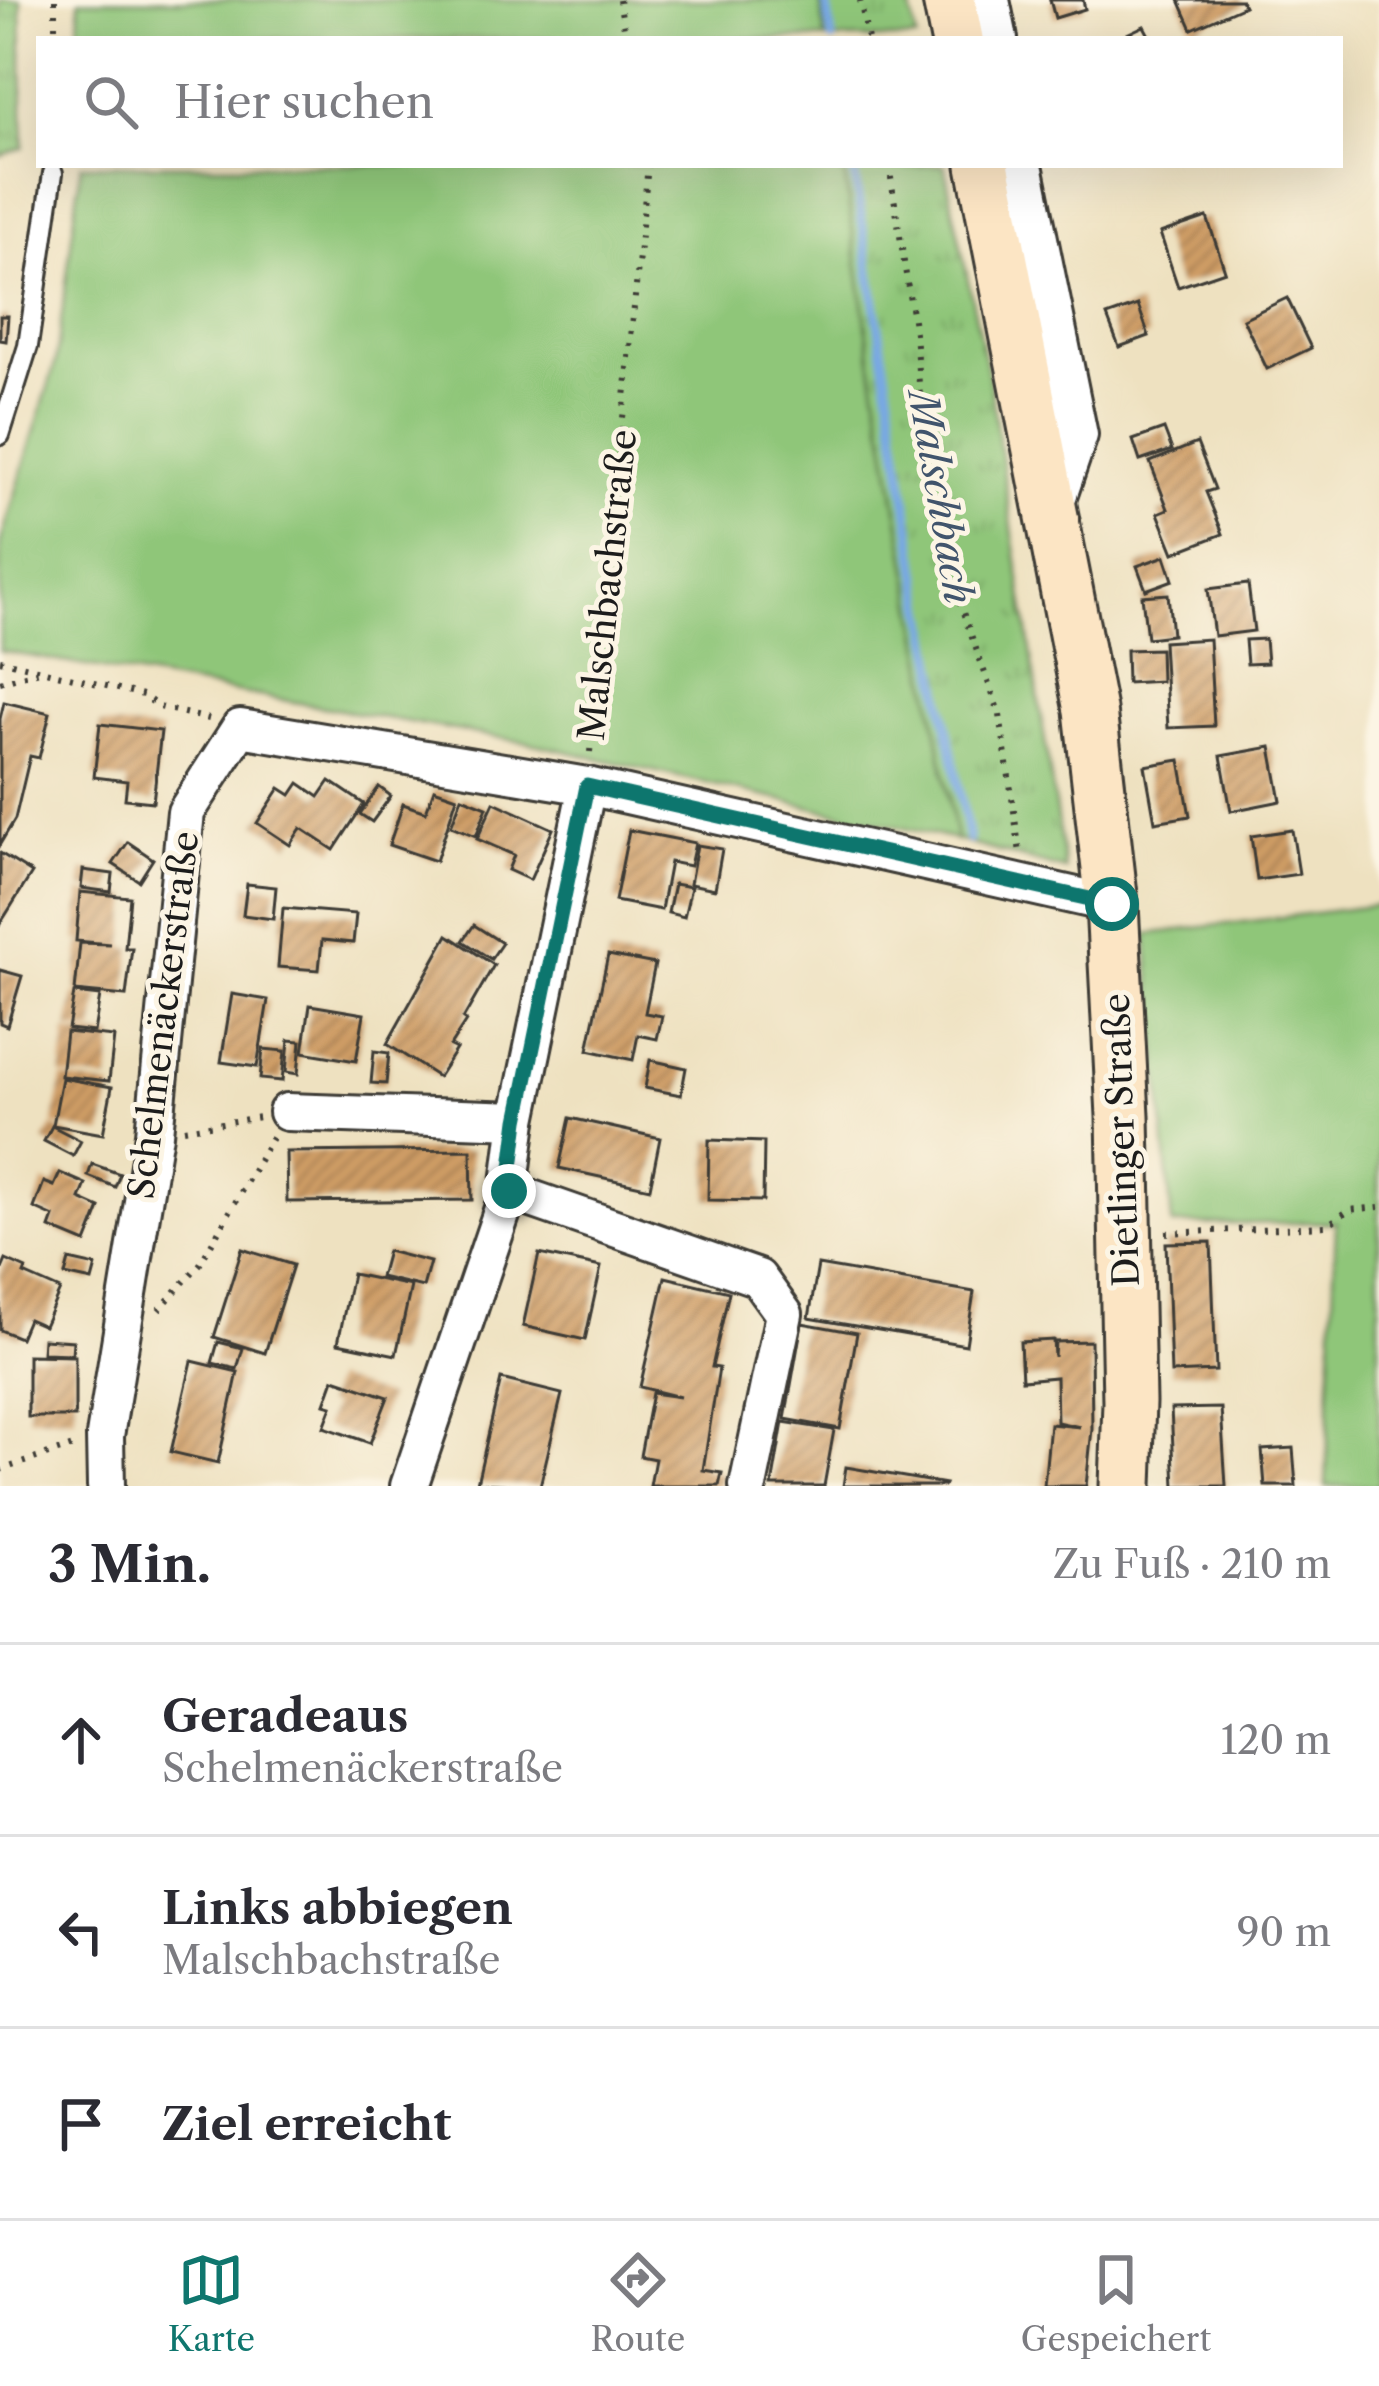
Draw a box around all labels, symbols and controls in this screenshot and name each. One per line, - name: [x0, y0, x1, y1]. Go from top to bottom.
- search box: [36, 36, 1343, 168]
- icon: search: [78, 69, 144, 135]
- text: Hier suchen: [174, 74, 434, 130]
- water label: Malschbach: [898, 383, 983, 607]
- street label: Malschbachstraße: [569, 427, 645, 743]
- street label: Schelmenäckerstraße: [119, 829, 207, 1201]
- route start: [1085, 877, 1139, 931]
- street label: Dietlinger Straße: [1094, 992, 1148, 1288]
- route end: [482, 1164, 536, 1218]
- text: 3 Min.: [48, 1533, 211, 1595]
- text: Zu Fuß · 210 m: [1053, 1540, 1331, 1588]
- text: Geradeaus: [162, 1688, 408, 1744]
- icon: ahead: [48, 1707, 114, 1773]
- text: 120 m: [1221, 1716, 1331, 1764]
- text: Schelmenäckerstraße: [162, 1744, 563, 1792]
- text: Links abbiegen: [162, 1880, 513, 1936]
- icon: left: [48, 1899, 114, 1965]
- text: 90 m: [1237, 1908, 1331, 1956]
- text: Malschbachstraße: [162, 1936, 500, 1984]
- icon: arrive: [48, 2091, 114, 2157]
- text: Ziel erreicht: [162, 2096, 451, 2152]
- tab: Karte: [168, 2247, 255, 2360]
- tab: Route: [591, 2247, 685, 2360]
- tab: Gespeichert: [1021, 2247, 1211, 2360]

